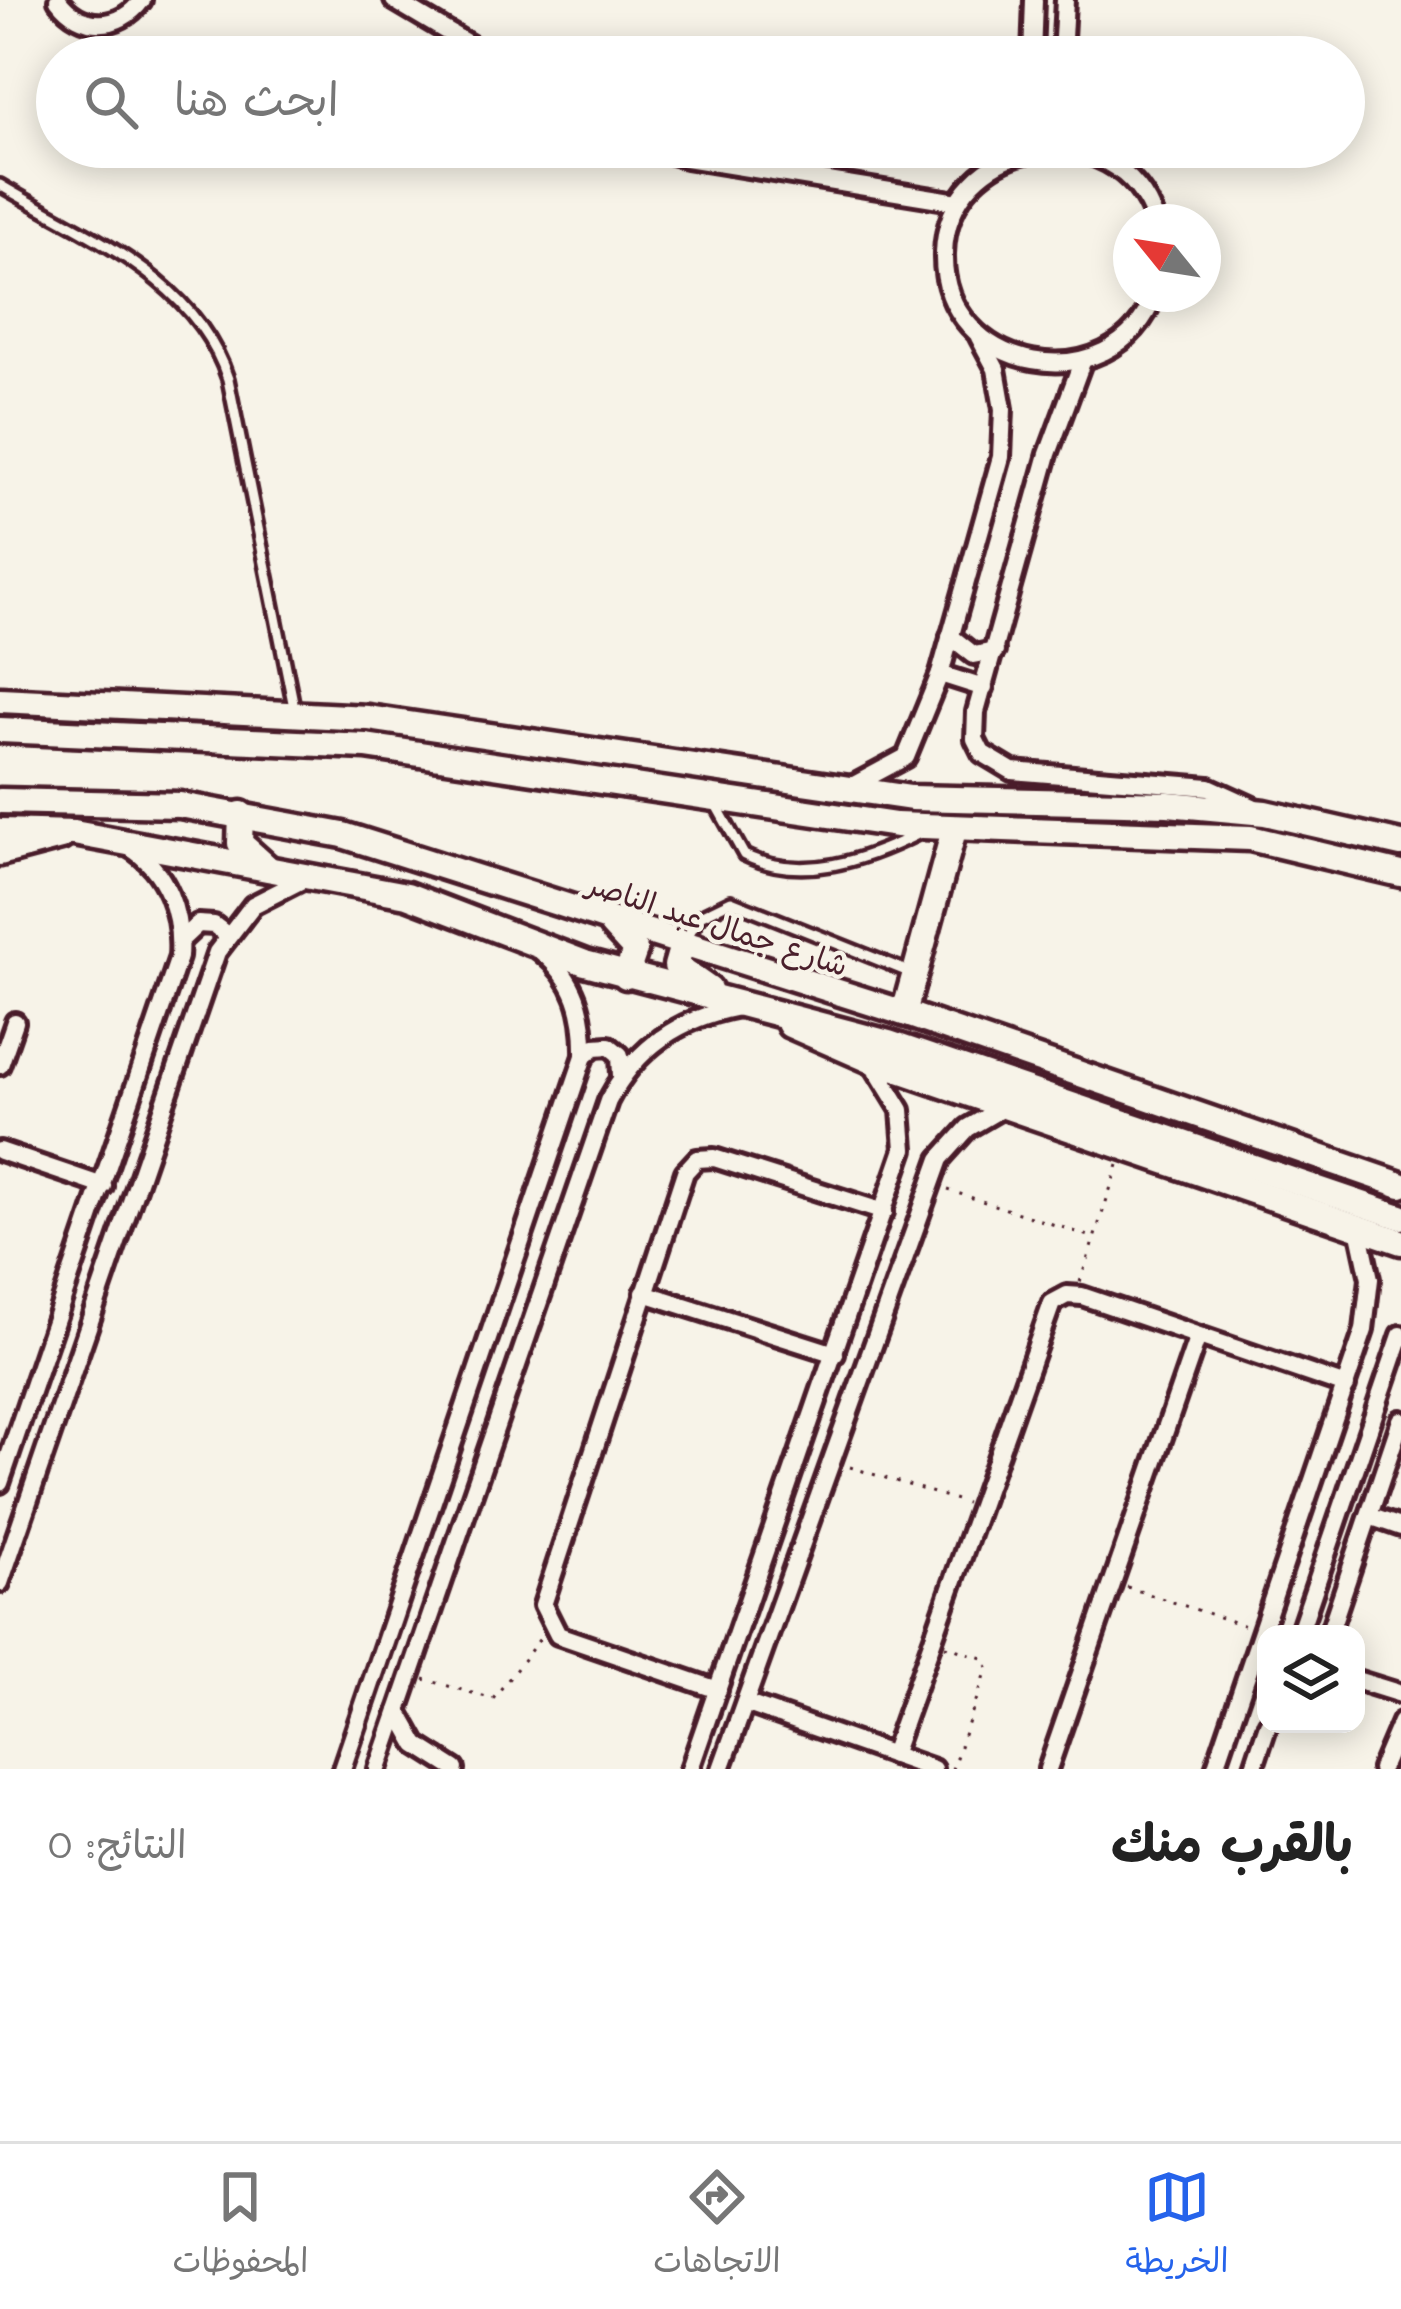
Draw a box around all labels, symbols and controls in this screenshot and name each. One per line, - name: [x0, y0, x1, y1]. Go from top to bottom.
- search box: [36, 36, 1365, 168]
- text: ابحث هنا: [174, 68, 339, 126]
- icon: search: [78, 69, 144, 135]
- north arrow: [1113, 204, 1221, 312]
- street label: شارع جمال عبد الناصر: [579, 861, 853, 987]
- map controls: [1257, 1625, 1365, 1733]
- button: layers: [1257, 1625, 1365, 1733]
- text: بالقرب منك: [1111, 1807, 1353, 1874]
- text: النتائج: 0: [48, 1817, 187, 1868]
- tab: المحفوظات: [172, 2164, 308, 2290]
- tab: الاتجاهات: [653, 2164, 781, 2290]
- tab: الخريطة: [1126, 2164, 1229, 2290]

